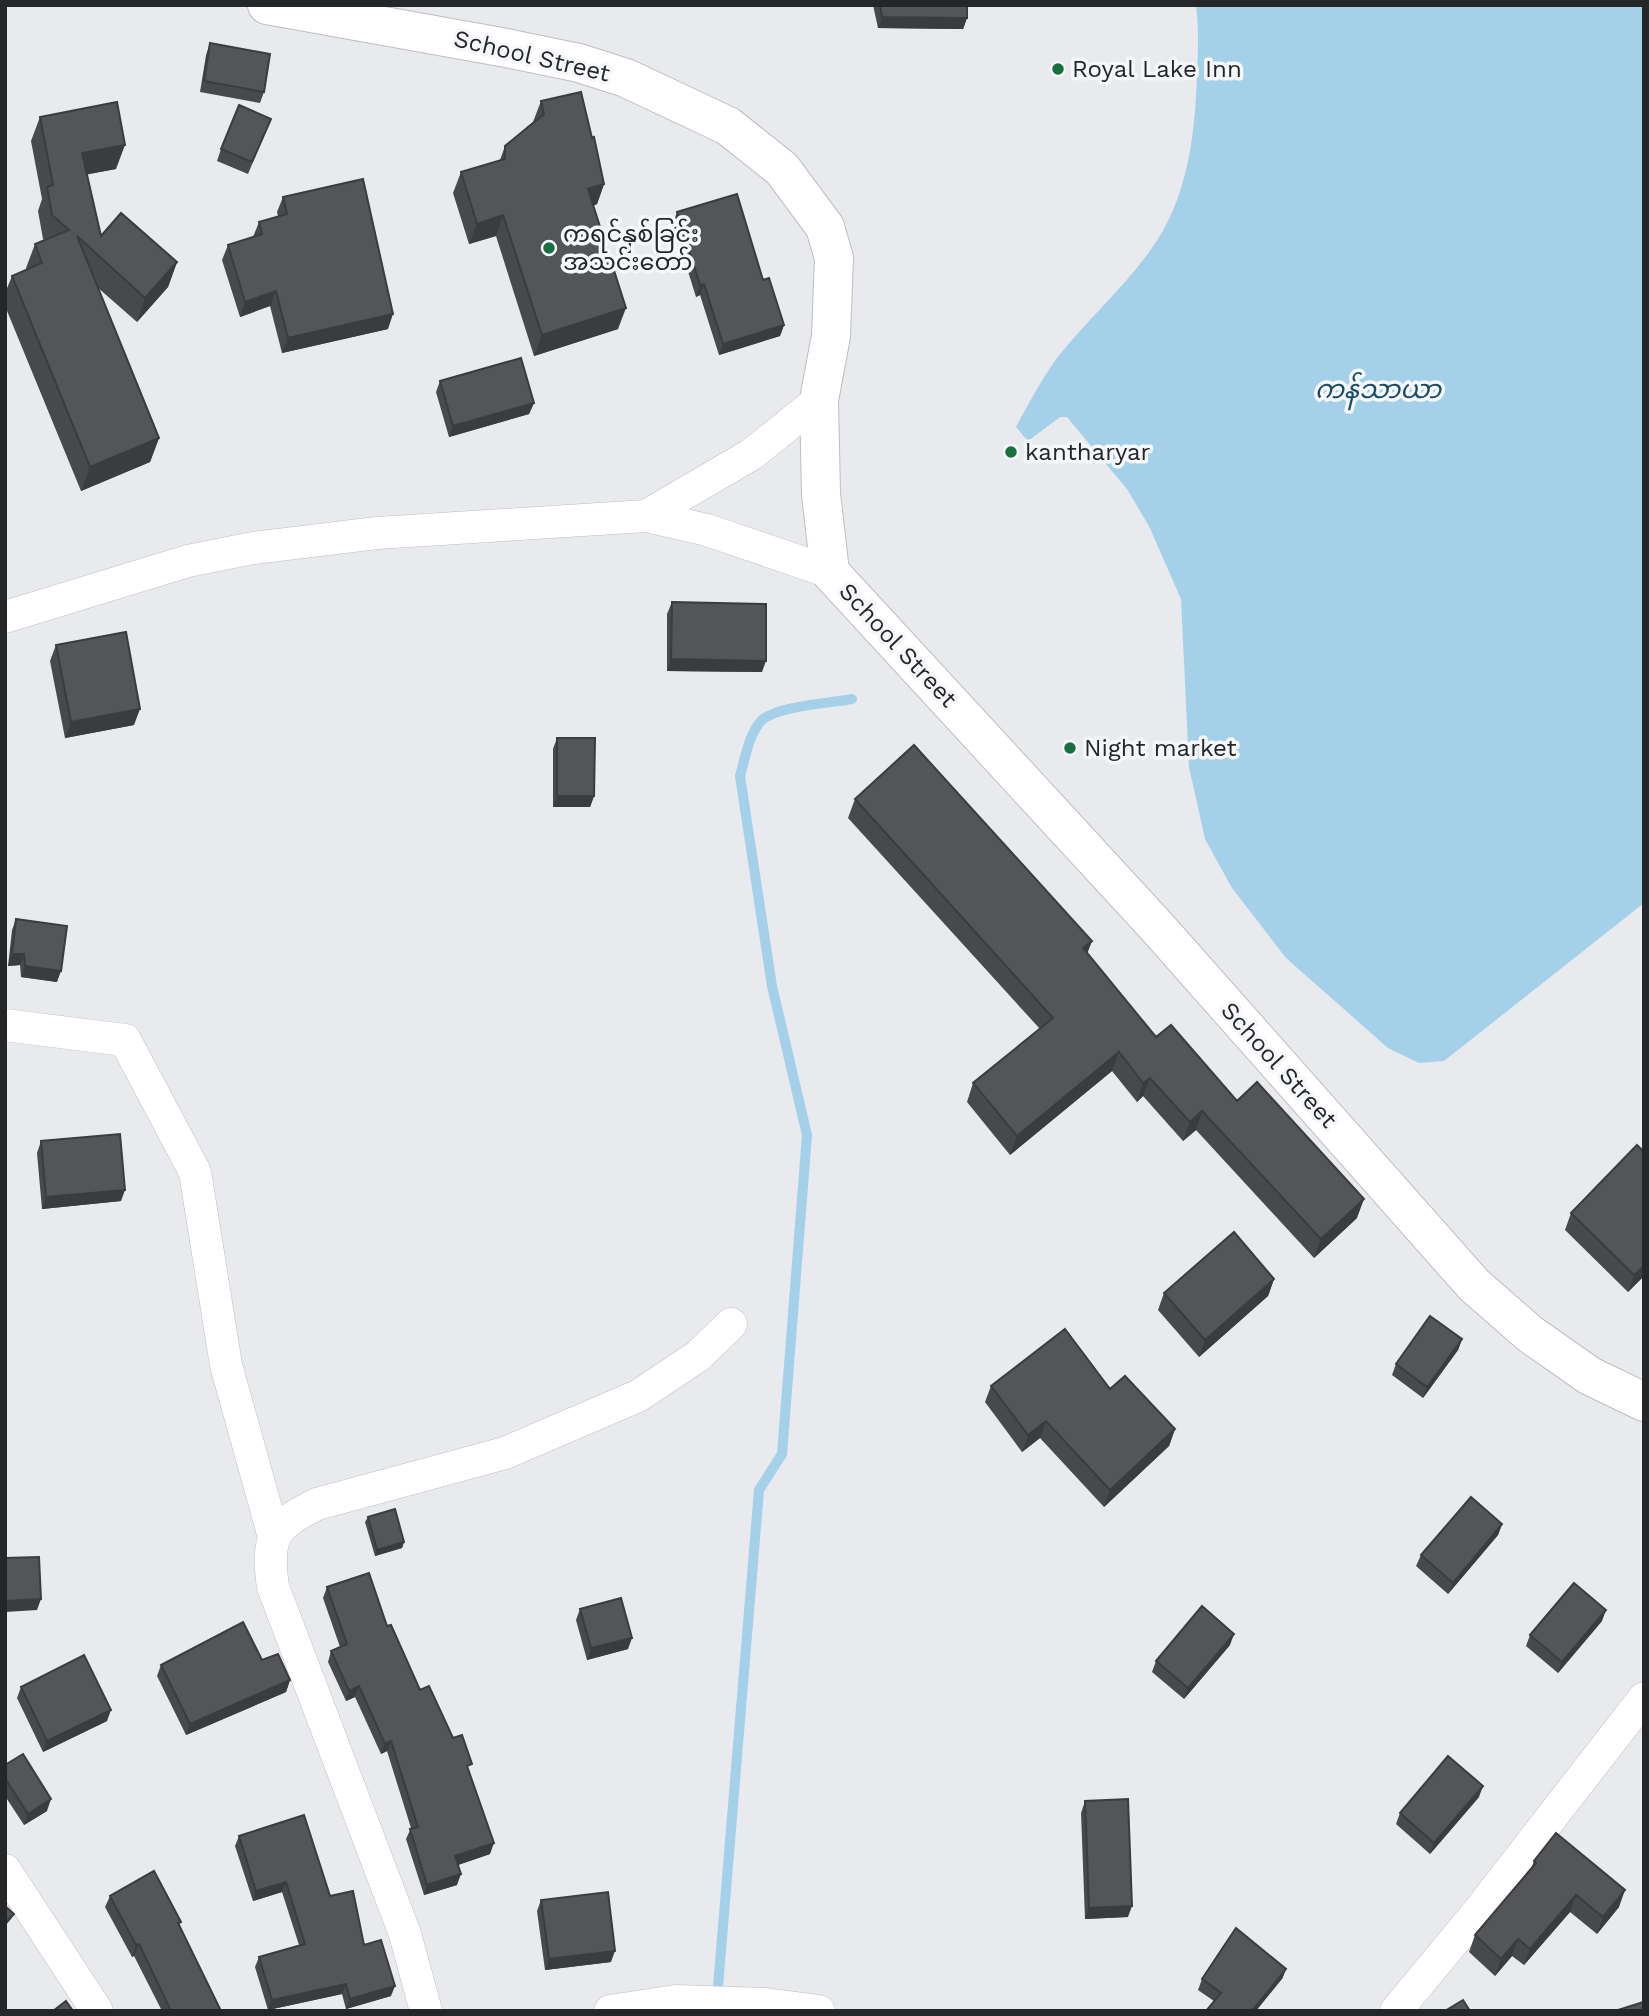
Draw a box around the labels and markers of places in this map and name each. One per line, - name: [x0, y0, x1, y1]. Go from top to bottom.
- place label: Royal Lake Inn: [1072, 55, 1242, 83]
- marker: Royal Lake Inn: [1050, 61, 1066, 77]
- place label: ကရင်နှစ်ခြင်း အသင်းတော်: [563, 218, 699, 276]
- marker: ကရင်နှစ်ခြင်း အသင်းတော်: [541, 240, 557, 256]
- place label: kantharyar: [1025, 438, 1151, 466]
- marker: kantharyar: [1003, 444, 1019, 460]
- place label: Night market: [1084, 734, 1237, 762]
- marker: Night market: [1062, 740, 1078, 756]

